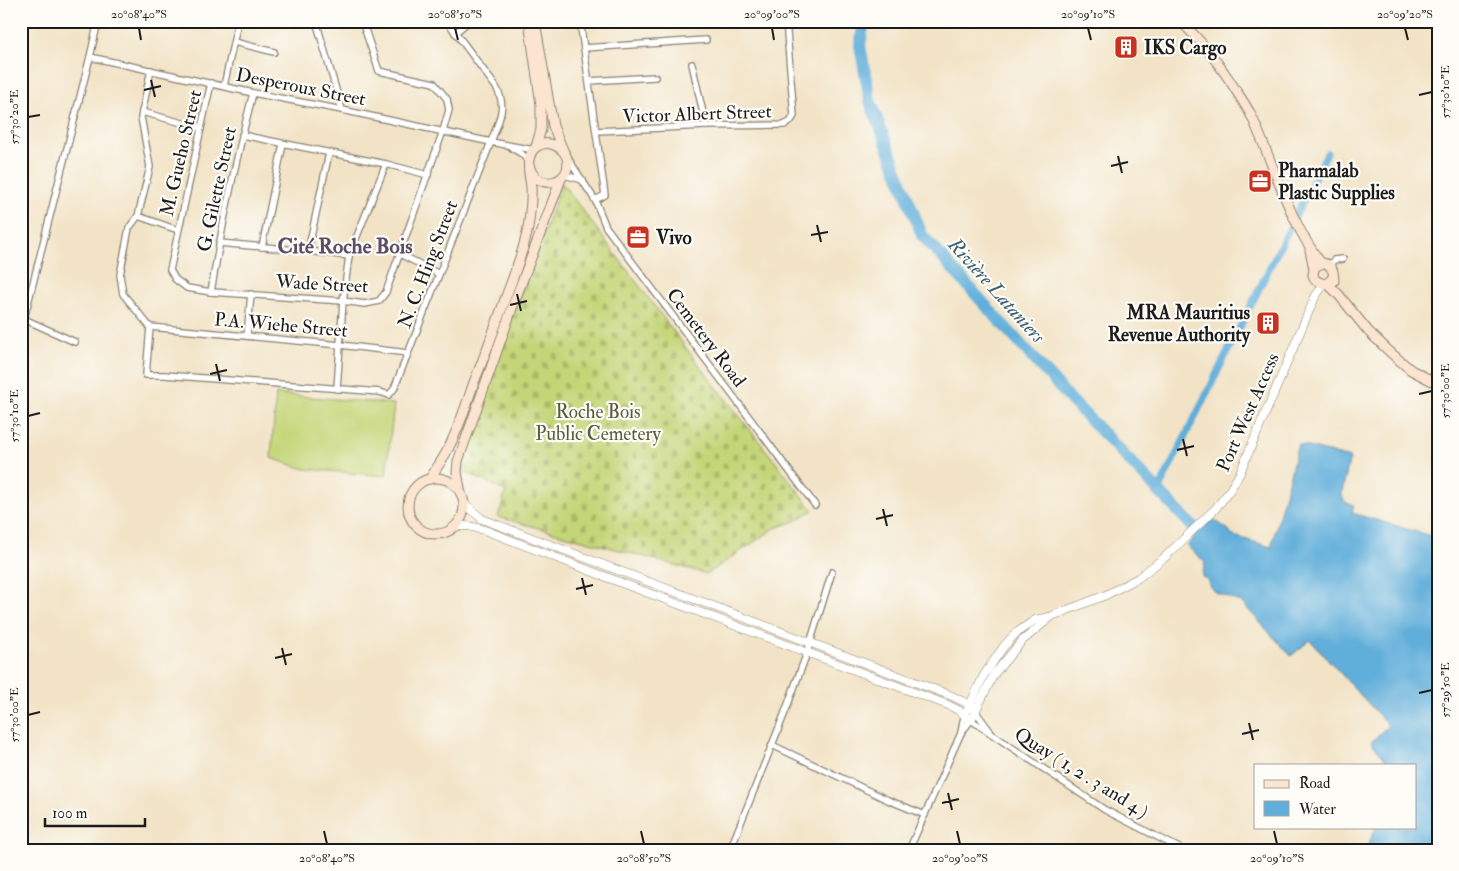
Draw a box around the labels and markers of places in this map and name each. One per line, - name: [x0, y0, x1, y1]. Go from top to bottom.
- building icon: IKS Cargo: [1113, 34, 1139, 60]
- place label: IKS Cargo: [1144, 36, 1227, 61]
- place label: Pharmalab Plastic Supplies: [1278, 159, 1395, 206]
- office icon: Pharmalab Plastic Supplies: [1247, 168, 1273, 194]
- office icon: Vivo: [625, 224, 651, 250]
- place label: Vivo: [655, 226, 692, 250]
- place label: MRA Mauritius Revenue Authority: [1108, 301, 1251, 348]
- building icon: MRA Mauritius Revenue Authority: [1255, 310, 1281, 336]

